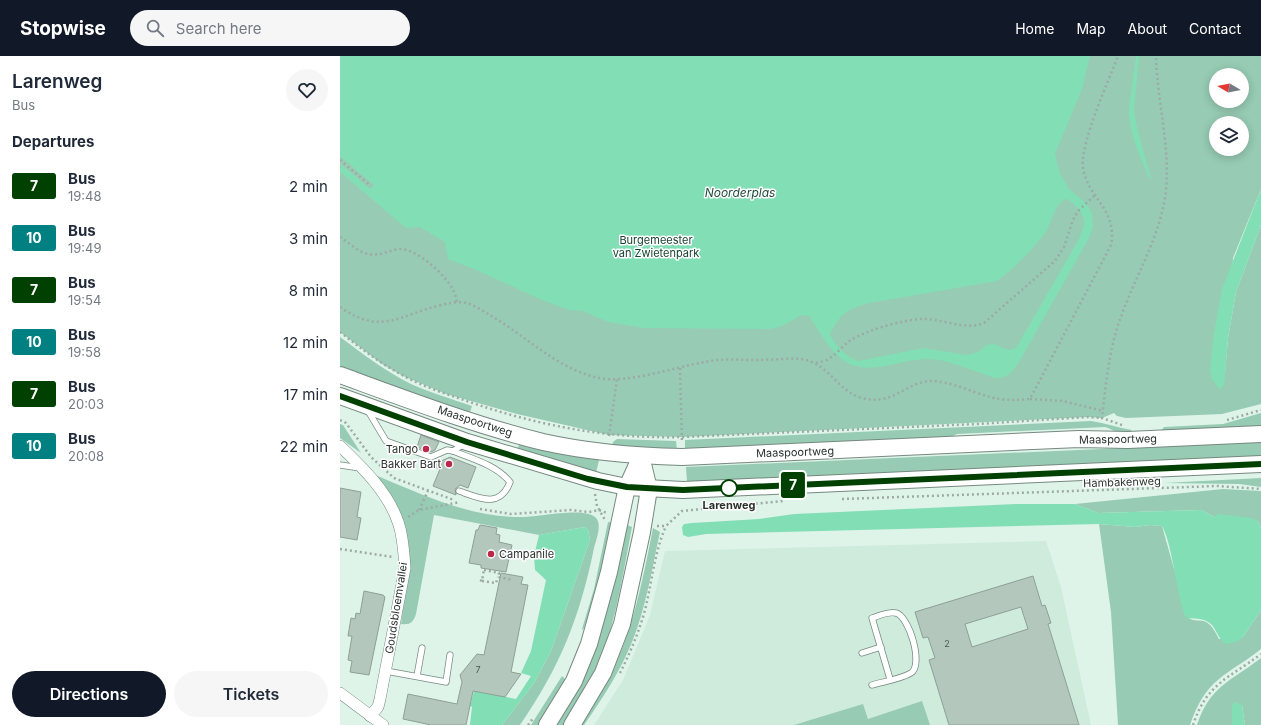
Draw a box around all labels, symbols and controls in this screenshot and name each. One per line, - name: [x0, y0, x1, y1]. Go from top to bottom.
- search box: [130, 10, 410, 46]
- text: Stopwise: [20, 17, 106, 40]
- icon: search: [144, 17, 166, 39]
- text: Search here: [176, 19, 262, 38]
- text: Home: [1015, 20, 1054, 37]
- text: Map: [1076, 20, 1106, 37]
- text: About: [1128, 20, 1167, 37]
- text: Contact: [1189, 20, 1241, 37]
- north arrow: [1209, 68, 1249, 108]
- map controls: [1209, 68, 1249, 156]
- button: heart: [286, 69, 328, 111]
- text: Larenweg: [12, 70, 102, 93]
- text: Bus: [12, 97, 35, 113]
- button: layers: [1209, 116, 1249, 156]
- text: Departures: [12, 132, 94, 151]
- text: Bus: [68, 169, 96, 188]
- text: 7: [30, 177, 38, 194]
- text: 2 min: [289, 177, 328, 196]
- water label: Noorderplas: [705, 185, 775, 200]
- text: 19:48: [68, 188, 102, 204]
- text: Bus: [68, 221, 96, 240]
- text: 10: [26, 229, 42, 246]
- text: 3 min: [289, 229, 328, 248]
- park label: Burgemeester van Zwietenpark: [613, 233, 699, 260]
- text: 19:49: [68, 240, 102, 256]
- text: Bus: [68, 273, 96, 292]
- text: 7: [30, 281, 38, 298]
- text: 8 min: [289, 281, 328, 300]
- text: 19:54: [68, 292, 101, 308]
- text: Bus: [68, 325, 96, 344]
- text: 10: [26, 333, 42, 350]
- text: 12 min: [283, 333, 328, 352]
- text: 19:58: [68, 344, 101, 360]
- text: Bus: [68, 377, 96, 396]
- text: 7: [30, 385, 38, 402]
- text: 17 min: [284, 385, 328, 404]
- text: 20:03: [68, 396, 104, 412]
- street label: Maaspoortweg: [436, 402, 514, 440]
- text: Bus: [68, 429, 96, 448]
- street label: Maaspoortweg: [1079, 431, 1157, 447]
- text: 10: [26, 437, 42, 454]
- text: 22 min: [280, 437, 328, 456]
- place label: Tango: [386, 442, 418, 456]
- marker: Tango: [421, 444, 431, 454]
- street label: Maaspoortweg: [756, 444, 834, 460]
- text: 20:08: [68, 448, 104, 464]
- place label: Bakker Bart: [381, 457, 441, 471]
- marker: Bakker Bart: [444, 459, 454, 469]
- line badge: 7: [780, 472, 806, 498]
- street label: Hambakenweg: [1083, 474, 1161, 490]
- text: 7: [789, 476, 797, 493]
- marker: Larenweg: [720, 479, 738, 497]
- place label: Larenweg: [703, 498, 756, 512]
- place label: Campanile: [499, 547, 554, 561]
- marker: Campanile: [486, 549, 496, 559]
- street label: Goudsbloemvallei: [382, 561, 410, 655]
- house number: 2: [944, 638, 950, 649]
- house number: 7: [475, 664, 481, 675]
- button: Directions: [12, 671, 166, 717]
- button: Tickets: [174, 671, 328, 717]

